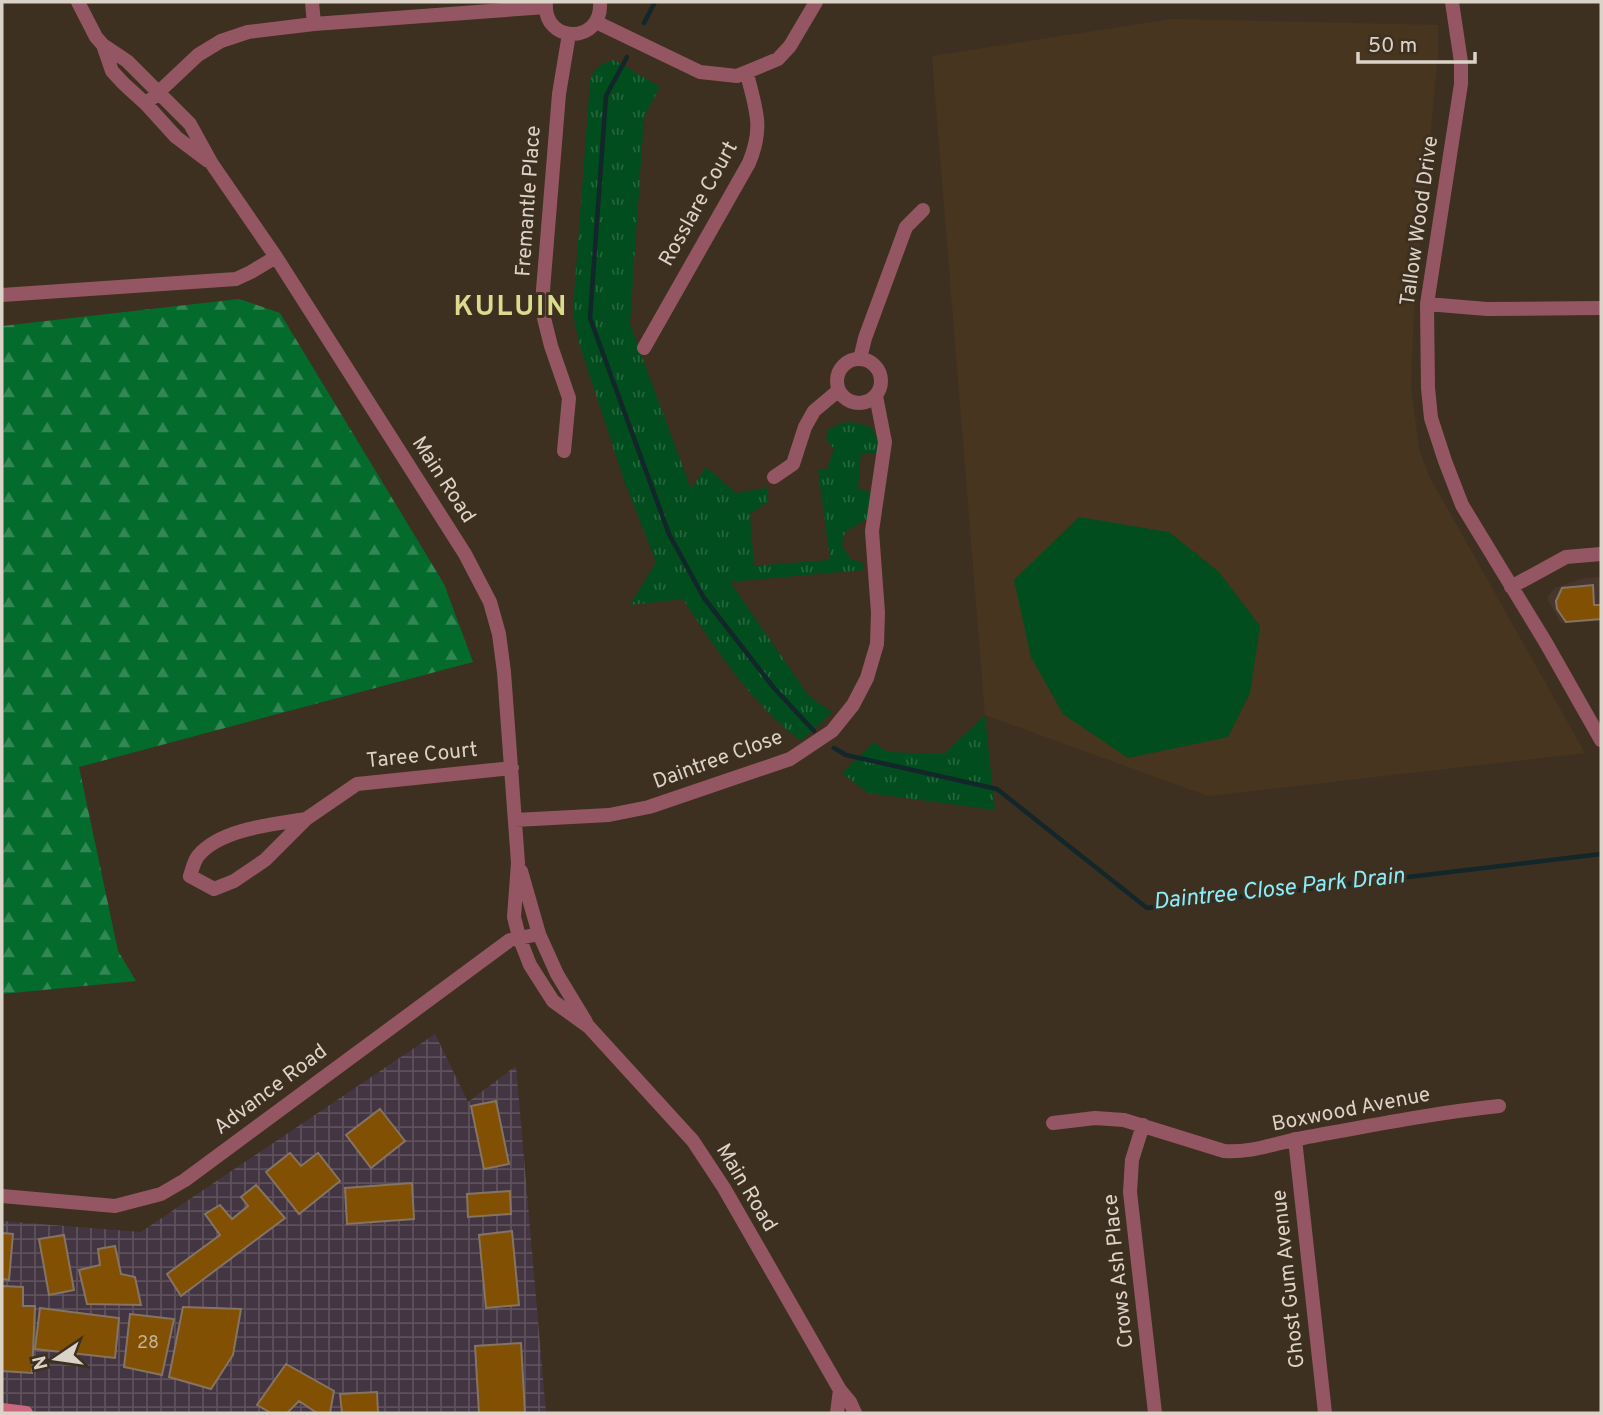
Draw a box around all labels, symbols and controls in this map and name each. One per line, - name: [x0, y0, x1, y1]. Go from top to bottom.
- scale bar: [1358, 21, 1475, 65]
- text: 50 m: [1368, 33, 1417, 60]
- street label: Fremantle Place: [510, 125, 548, 277]
- street label: Tallow Wood Drive: [1395, 134, 1445, 308]
- street label: Rosslare Court: [653, 137, 745, 271]
- district label: KULUIN: [454, 290, 568, 326]
- street label: Main Road: [405, 432, 481, 528]
- street label: Daintree Close: [649, 724, 787, 796]
- street label: Taree Court: [365, 737, 479, 775]
- water label: Daintree Close Park Drain: [1152, 862, 1407, 918]
- street label: Advance Road: [209, 1039, 333, 1141]
- street label: Boxwood Avenue: [1270, 1081, 1432, 1139]
- street label: Main Road: [709, 1139, 783, 1237]
- street label: Ghost Gum Avenue: [1266, 1189, 1312, 1369]
- street label: Crows Ash Place: [1098, 1193, 1140, 1349]
- north arrow: [21, 1324, 91, 1394]
- house number: 28: [137, 1332, 159, 1355]
- text: N: [28, 1353, 55, 1372]

